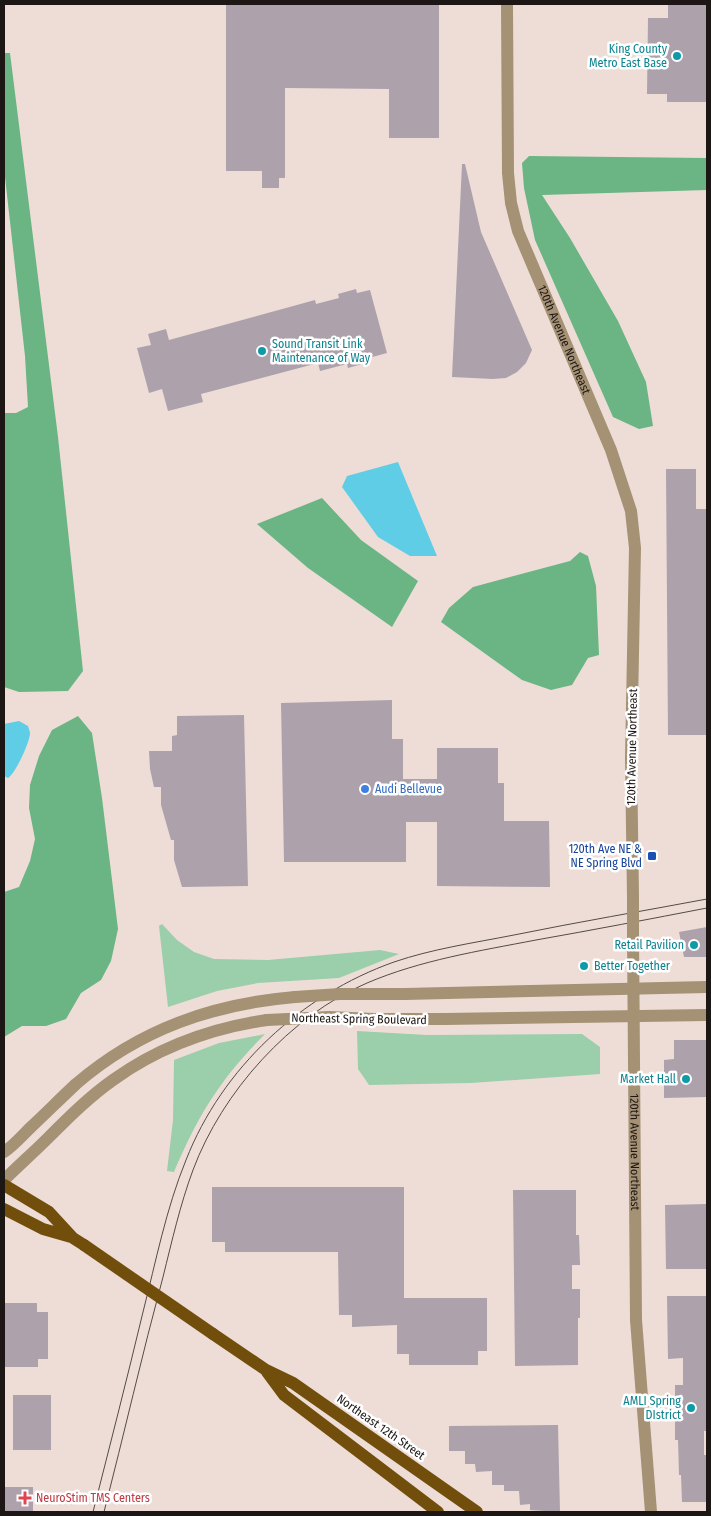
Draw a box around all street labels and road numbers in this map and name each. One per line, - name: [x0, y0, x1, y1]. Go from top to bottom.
- street label: 120th Avenue Northeast: [535, 283, 593, 396]
- street label: 120th Avenue Northeast: [624, 688, 640, 806]
- street label: Northeast Spring Boulevard: [291, 1011, 427, 1027]
- street label: 120th Avenue Northeast: [627, 1093, 642, 1211]
- street label: Northeast 12th Street: [334, 1391, 428, 1463]

